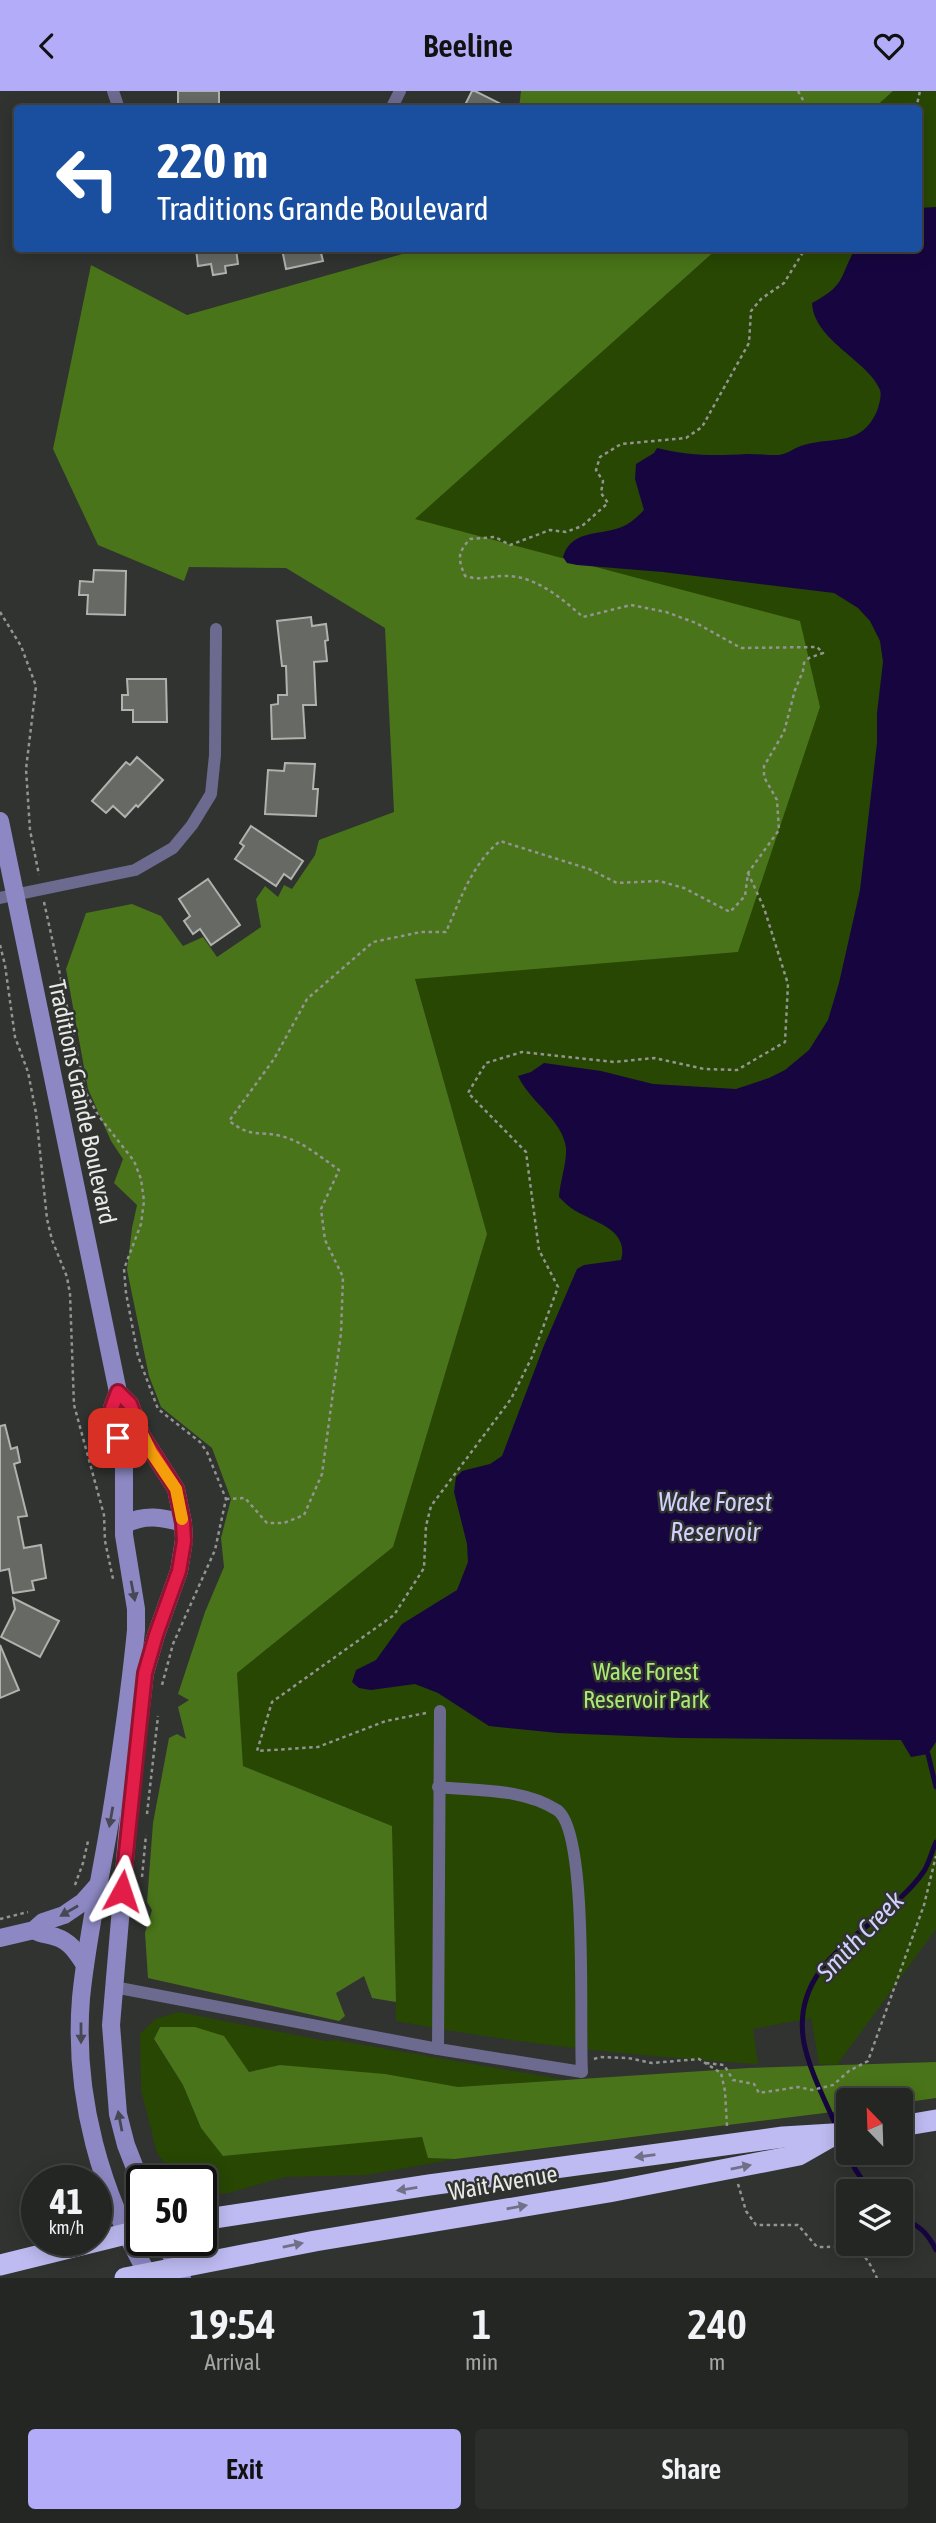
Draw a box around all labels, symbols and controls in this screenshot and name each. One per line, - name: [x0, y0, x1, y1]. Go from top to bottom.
- icon: back: [28, 27, 66, 65]
- text: Beeline: [423, 27, 513, 64]
- icon: heart: [870, 27, 908, 65]
- text: 220 m: [157, 132, 268, 188]
- icon: left: [42, 133, 133, 224]
- text: Traditions Grande Boulevard: [157, 190, 489, 227]
- street label: Traditions Grande Boulevard: [43, 977, 122, 1226]
- pin: [88, 1408, 148, 1468]
- icon: arrive: [99, 1419, 137, 1457]
- water label: Wake Forest Reservoir: [658, 1487, 773, 1547]
- one-way arrow: [127, 1580, 138, 1602]
- park label: Wake Forest Reservoir Park: [583, 1658, 710, 1713]
- one-way arrow: [105, 1806, 116, 1828]
- position arrow: [85, 1854, 159, 1928]
- water label: Smith Creek: [809, 1885, 910, 1988]
- one-way arrow: [59, 1905, 79, 1917]
- one-way arrow: [75, 2022, 86, 2044]
- north arrow: [836, 2088, 914, 2165]
- map controls: [836, 2088, 913, 2256]
- one-way arrow: [114, 2110, 125, 2132]
- one-way arrow: [634, 2151, 656, 2162]
- street label: Wait Avenue: [446, 2160, 559, 2205]
- one-way arrow: [730, 2161, 752, 2172]
- speed limit sign: 50: [126, 2165, 217, 2256]
- button: layers: [836, 2179, 913, 2256]
- text: 41: [50, 2181, 83, 2221]
- one-way arrow: [395, 2184, 417, 2195]
- one-way arrow: [506, 2201, 528, 2212]
- text: km/h: [49, 2217, 84, 2238]
- one-way arrow: [282, 2240, 304, 2251]
- text: 19:54: [189, 2300, 276, 2348]
- text: 1: [472, 2300, 491, 2348]
- text: 240: [687, 2300, 747, 2348]
- text: Arrival: [204, 2349, 261, 2375]
- text: min: [465, 2349, 498, 2375]
- text: m: [709, 2349, 725, 2375]
- button: Exit: [28, 2429, 461, 2509]
- button: Share: [475, 2429, 908, 2509]

